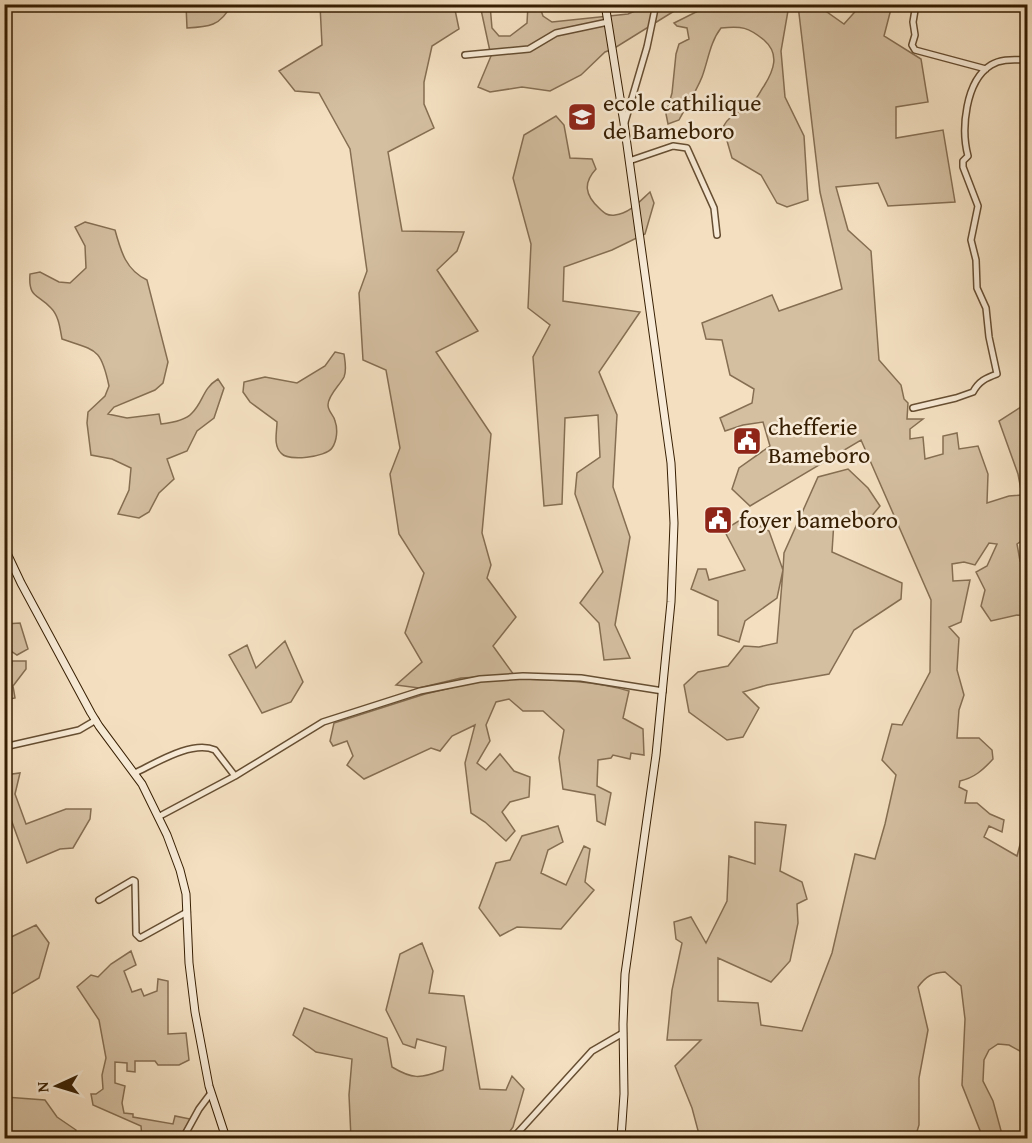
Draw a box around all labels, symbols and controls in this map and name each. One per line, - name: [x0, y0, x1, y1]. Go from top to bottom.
- place label: ecole cathilique de Bameboro: [603, 85, 761, 148]
- school or university icon: ecole cathilique de Bameboro: [566, 101, 598, 133]
- place label: chefferie Bameboro: [768, 409, 870, 472]
- public building icon: chefferie Bameboro: [731, 425, 763, 457]
- place label: foyer bameboro: [739, 502, 898, 537]
- public building icon: foyer bameboro: [702, 504, 734, 536]
- north arrow: [27, 1056, 87, 1116]
- text: N: [30, 1081, 54, 1093]

